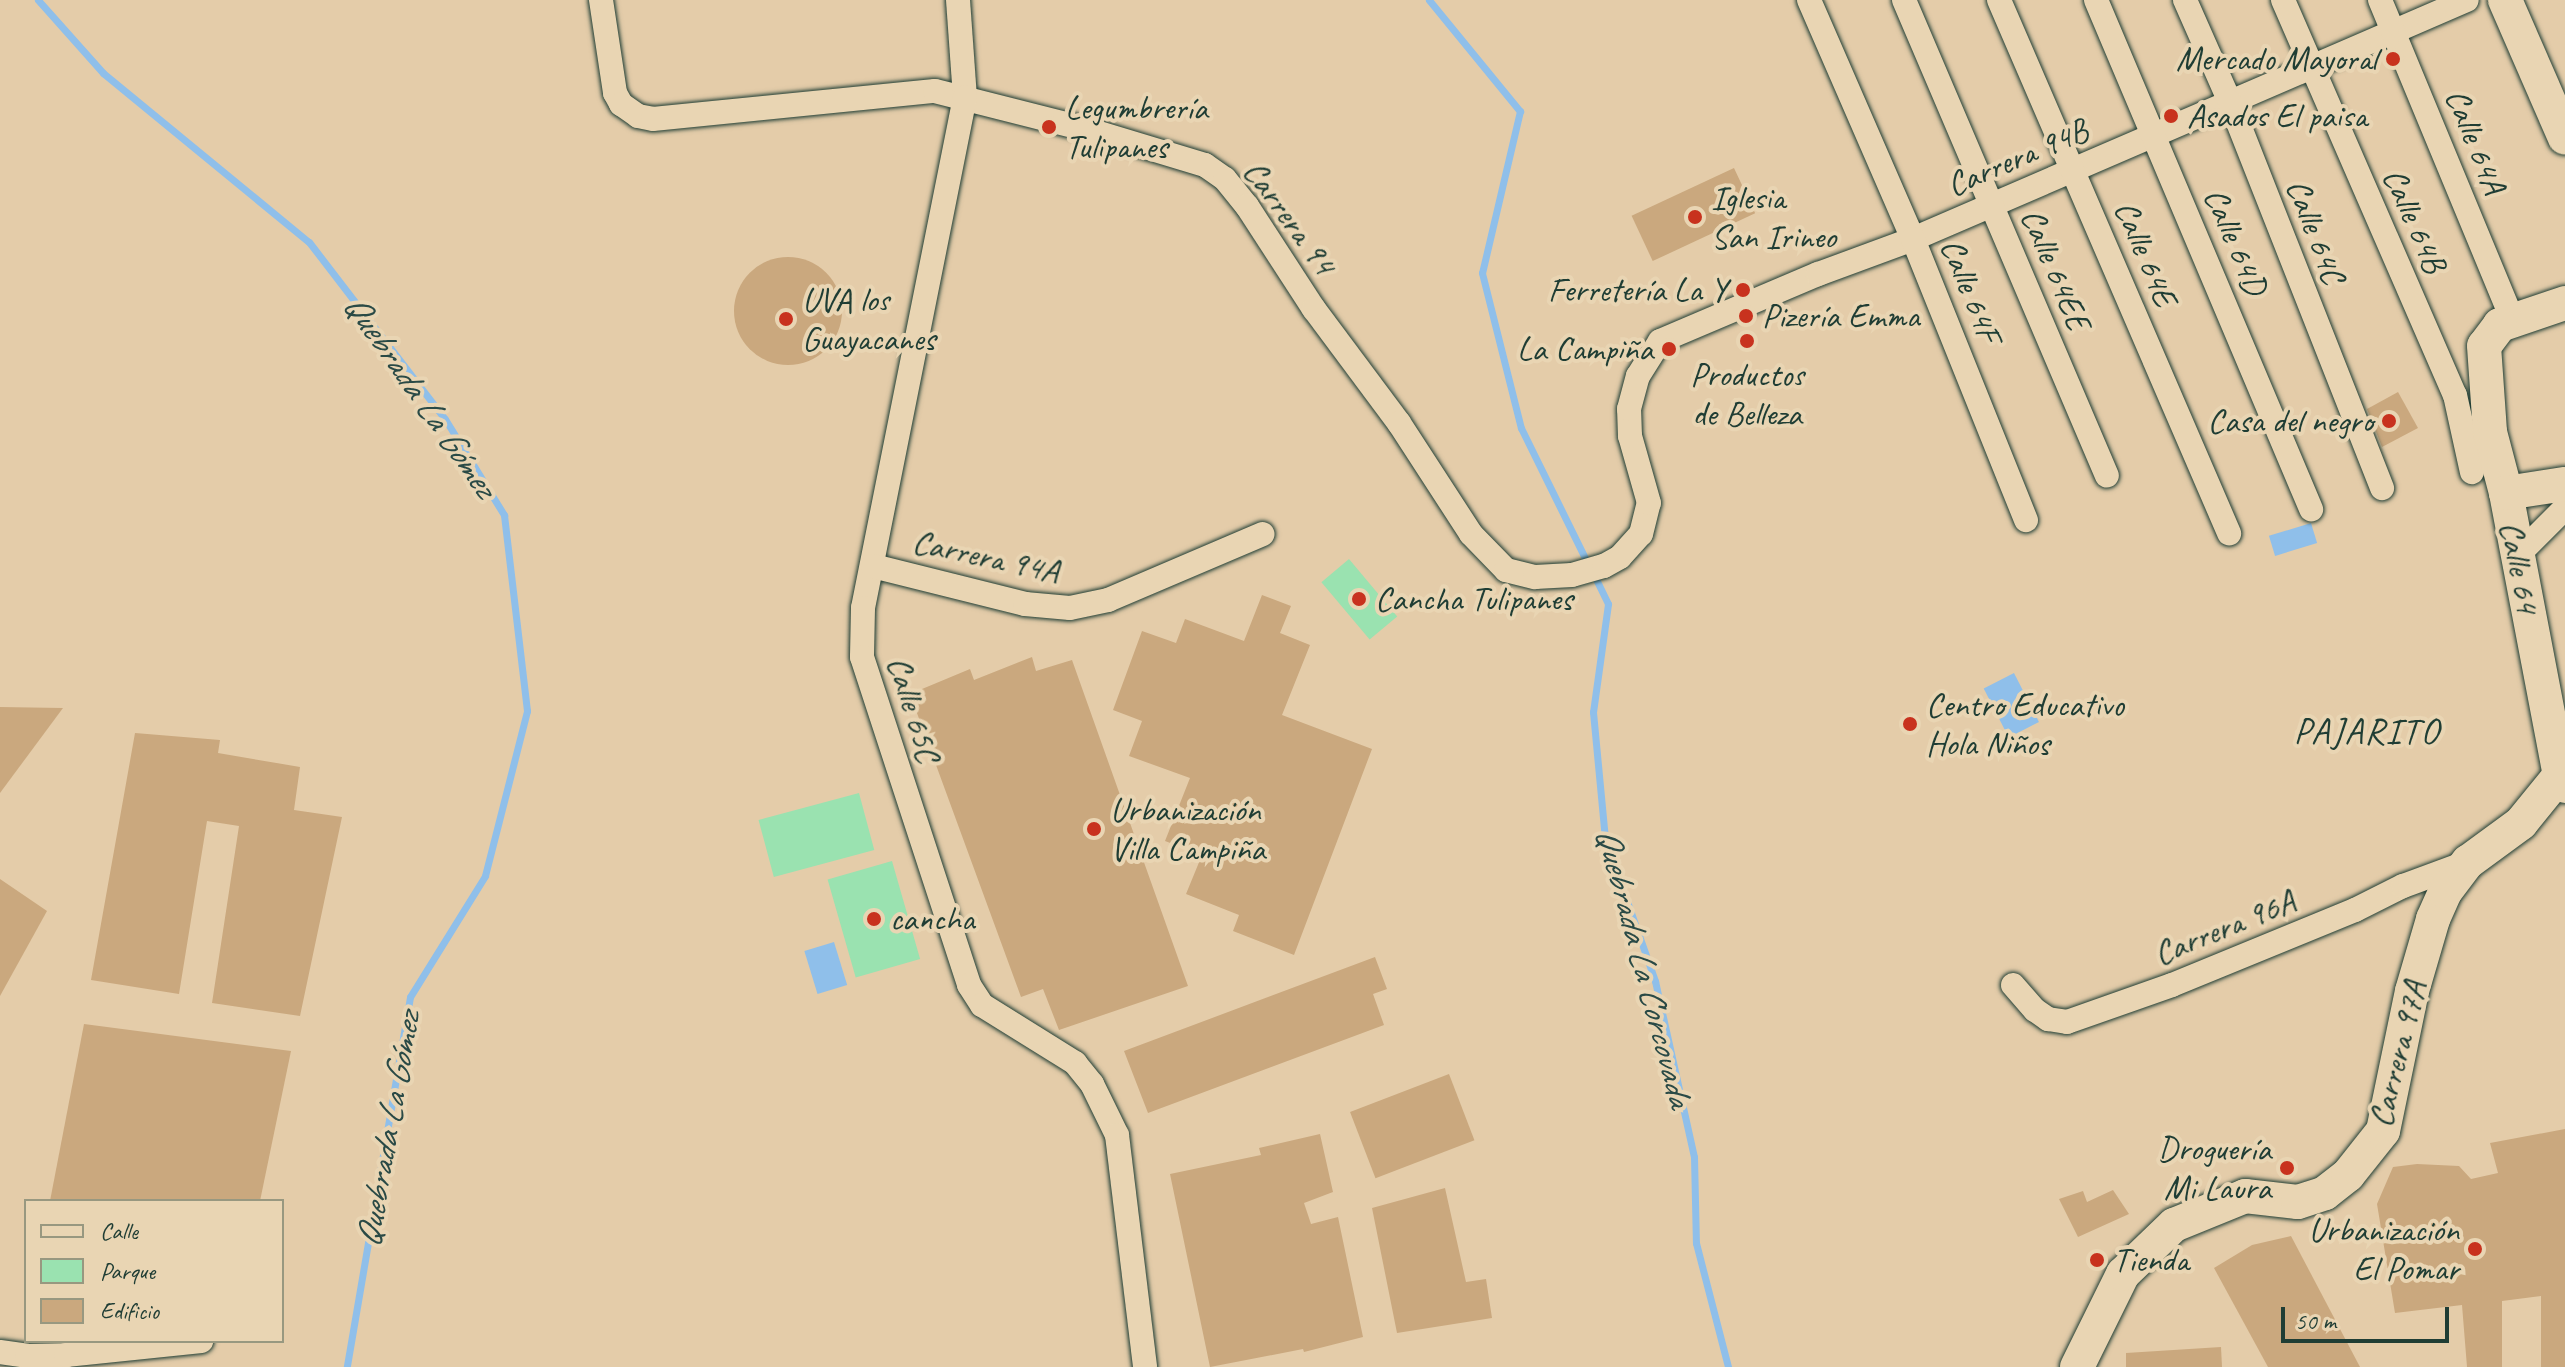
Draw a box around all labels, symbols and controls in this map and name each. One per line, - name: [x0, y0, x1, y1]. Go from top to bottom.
- place label: Mercado Mayoral: [2176, 39, 2377, 79]
- marker: Mercado Mayoral: [2384, 50, 2402, 68]
- street label: Calle 64A: [2437, 83, 2515, 199]
- place label: Legumbrería Tulipanes: [1065, 87, 1208, 166]
- place label: Asados El paisa: [2187, 96, 2367, 136]
- marker: Asados El paisa: [2162, 107, 2180, 125]
- street label: Carrera 94B: [1940, 109, 2094, 205]
- marker: Legumbrería Tulipanes: [1040, 118, 1058, 136]
- street label: Carrera 94: [1235, 152, 1345, 282]
- street label: Calle 64B: [2374, 161, 2456, 279]
- street label: Calle 64C: [2278, 173, 2354, 289]
- place label: Iglesia San Irineo: [1711, 177, 1836, 256]
- street label: Calle 64D: [2195, 182, 2277, 300]
- street label: Calle 64E: [2106, 194, 2186, 312]
- street label: Calle 64EE: [2012, 202, 2100, 336]
- marker: Iglesia San Irineo: [1686, 208, 1704, 226]
- street label: Calle 64F: [1932, 232, 2010, 348]
- place label: Ferretería La Y: [1547, 270, 1727, 310]
- place label: UVA los Guayacanes: [802, 279, 935, 358]
- marker: Ferretería La Y: [1734, 281, 1752, 299]
- water label: Quebrada La Gómez: [334, 285, 506, 505]
- place label: Pizería Emma: [1762, 296, 1921, 336]
- marker: Pizería Emma: [1737, 307, 1755, 325]
- marker: UVA los Guayacanes: [777, 310, 795, 328]
- place label: La Campiña: [1516, 329, 1653, 369]
- marker: Productos de Belleza: [1738, 332, 1756, 350]
- marker: La Campiña: [1660, 340, 1678, 358]
- place label: Productos de Belleza: [1690, 354, 1804, 434]
- place label: Casa del negro: [2208, 401, 2373, 441]
- marker: Casa del negro: [2380, 412, 2398, 430]
- street label: Calle 64: [2491, 518, 2549, 616]
- street label: Carrera 94A: [909, 521, 1063, 591]
- place label: Cancha Tulipanes: [1375, 579, 1573, 619]
- marker: Cancha Tulipanes: [1350, 590, 1368, 608]
- street label: Calle 65C: [879, 651, 949, 767]
- place label: Centro Educativo Hola Niños: [1926, 684, 2122, 764]
- district label: PAJARITO: [2294, 710, 2440, 754]
- marker: Centro Educativo Hola Niños: [1901, 715, 1919, 733]
- place label: Urbanización Villa Campiña: [1110, 789, 1266, 868]
- marker: Urbanización Villa Campiña: [1085, 820, 1103, 838]
- water label: Quebrada La Corcovada: [1586, 822, 1702, 1112]
- street label: Carrera 96A: [2148, 880, 2300, 974]
- place label: cancha: [890, 899, 974, 939]
- marker: cancha: [865, 910, 883, 928]
- street label: Carrera 97A: [2359, 977, 2435, 1131]
- water label: Quebrada La Gómez: [346, 1009, 430, 1251]
- place label: Droguería Mi Laura: [2158, 1128, 2271, 1208]
- marker: Droguería Mi Laura: [2278, 1159, 2296, 1177]
- legend: [24, 1199, 284, 1343]
- place label: Urbanización El Pomar: [2308, 1209, 2459, 1288]
- text: Calle: [100, 1216, 138, 1246]
- place label: Tienda: [2113, 1240, 2189, 1280]
- marker: Urbanización El Pomar: [2466, 1240, 2484, 1258]
- marker: Tienda: [2088, 1251, 2106, 1269]
- text: Parque: [100, 1256, 155, 1286]
- scale bar: [2285, 1291, 2453, 1341]
- text: Edificio: [100, 1296, 159, 1326]
- text: 50 m: [2295, 1306, 2336, 1336]

